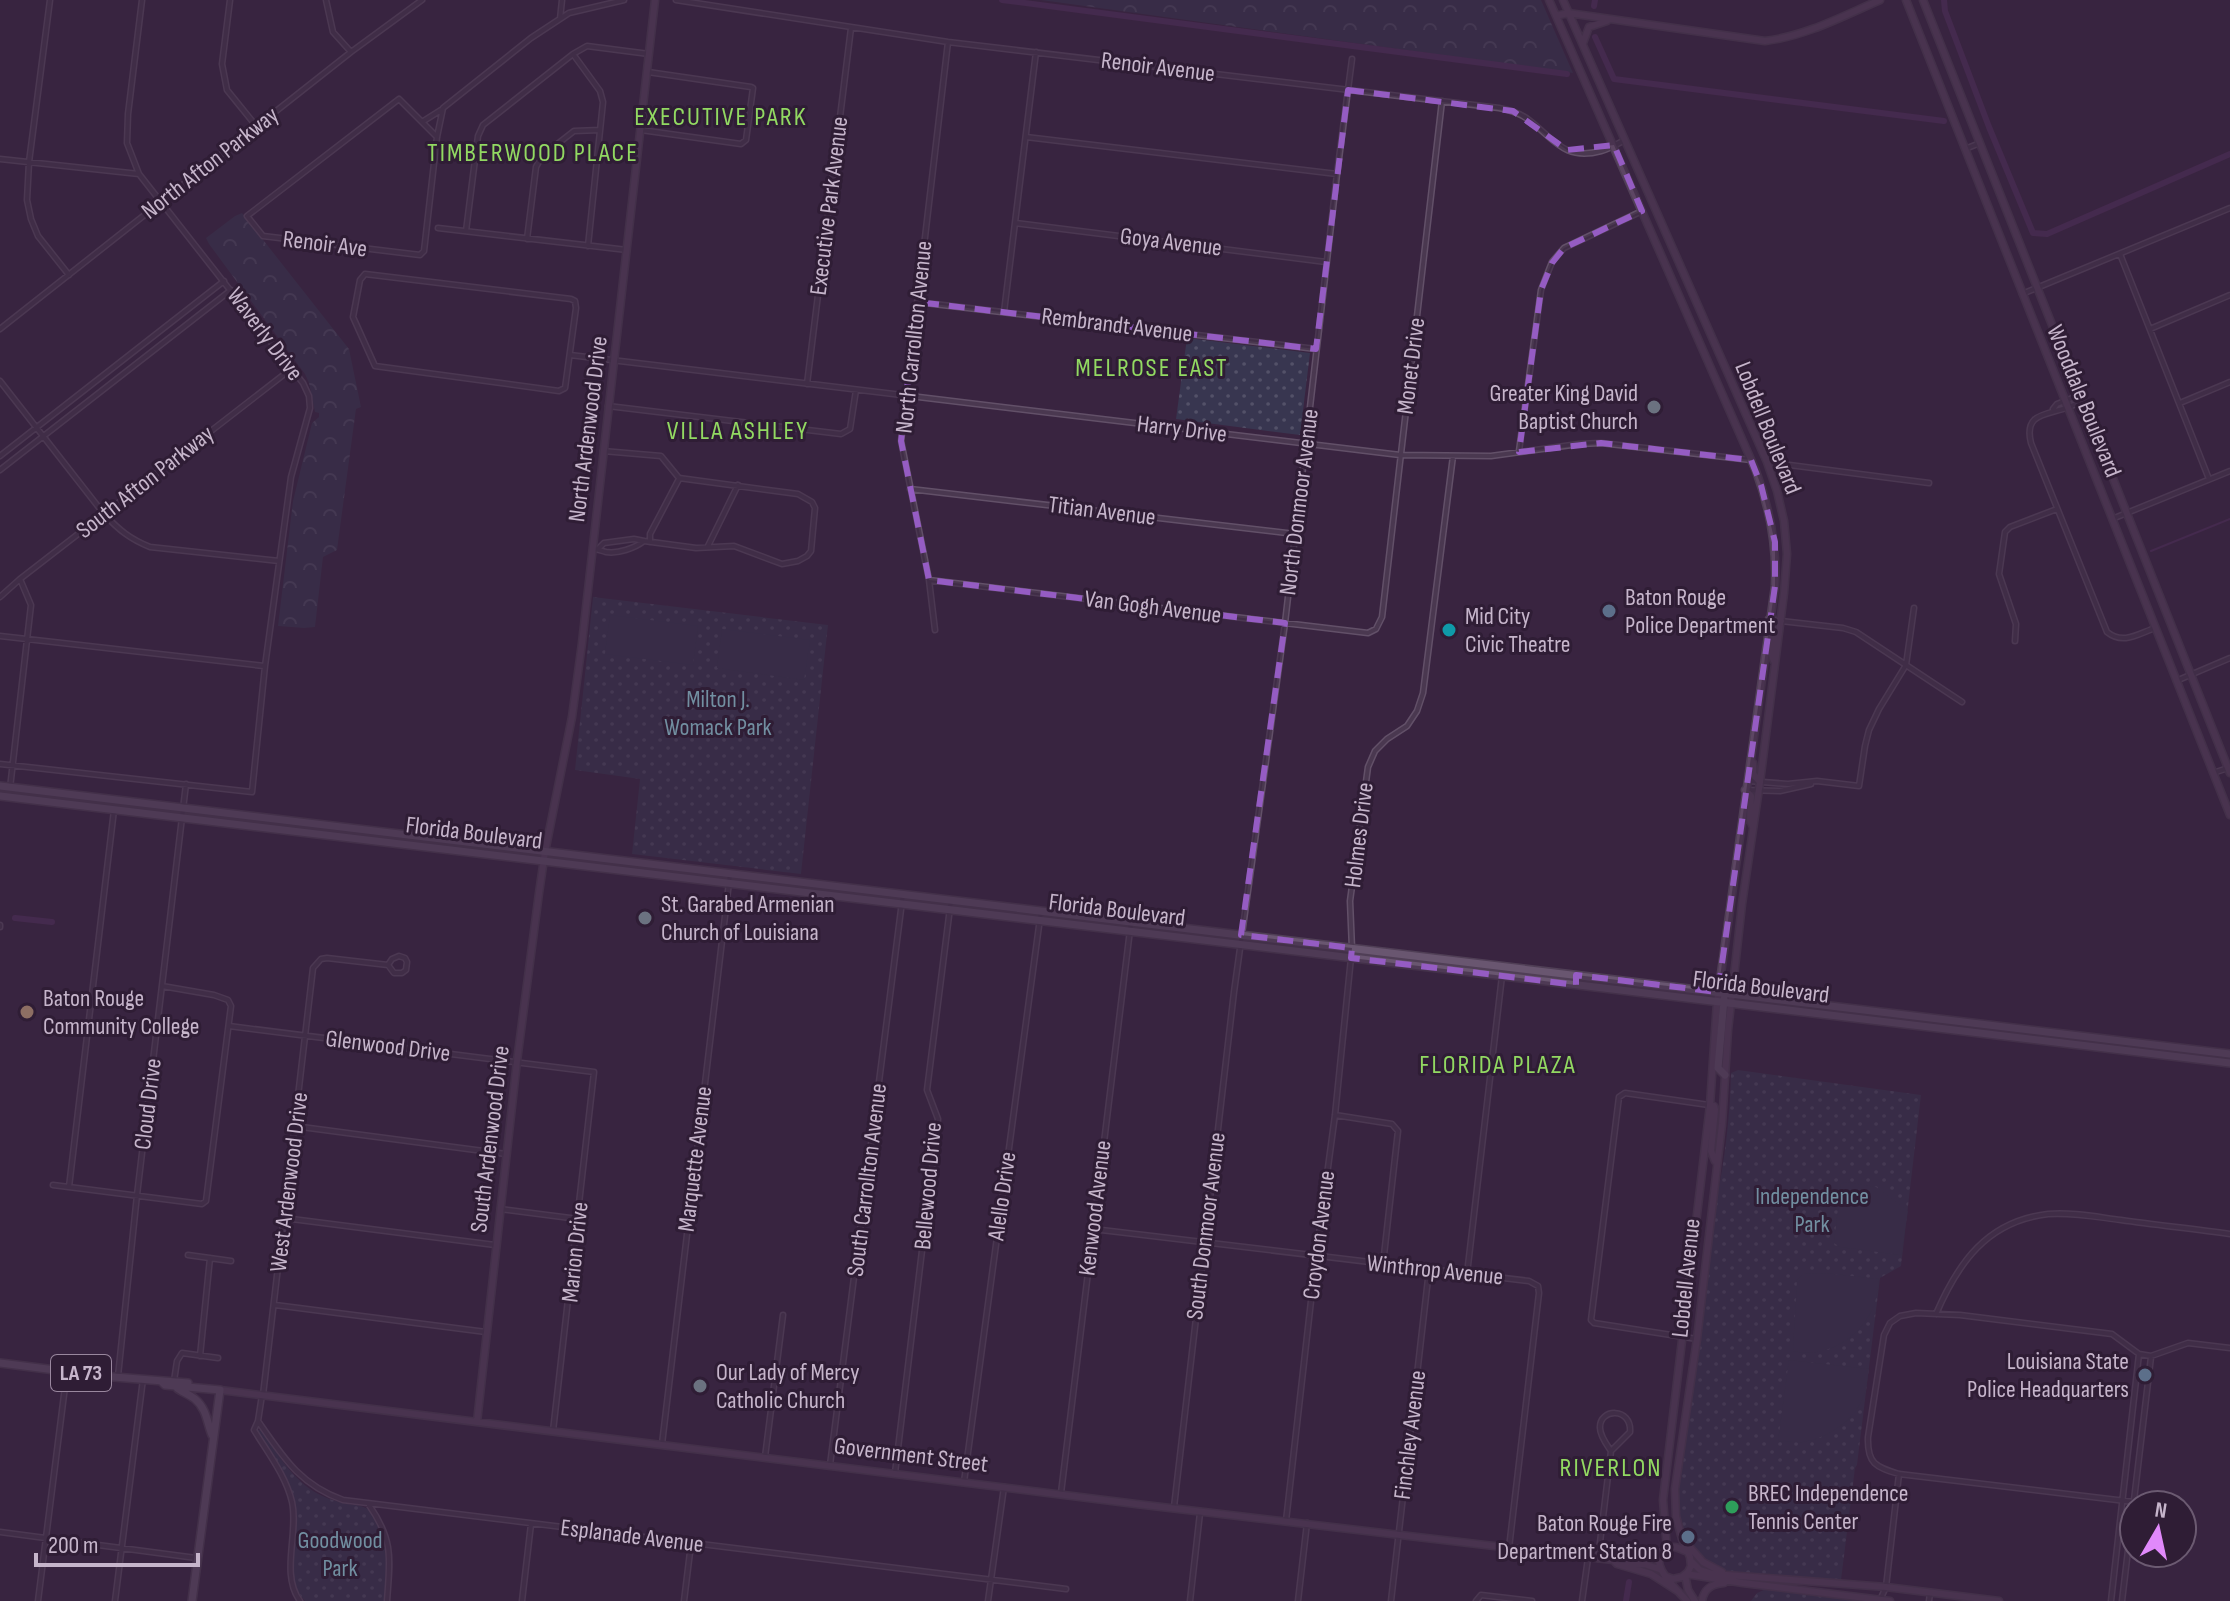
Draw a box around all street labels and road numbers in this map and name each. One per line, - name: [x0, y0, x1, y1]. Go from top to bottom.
- street label: Renoir Avenue: [1099, 46, 1217, 88]
- street label: North Afton Parkway: [136, 101, 284, 225]
- street label: Executive Park Avenue: [804, 115, 854, 297]
- street label: Goya Avenue: [1118, 221, 1224, 263]
- street label: Renoir Ave: [281, 224, 369, 264]
- street label: North Carrollton Avenue: [889, 239, 939, 435]
- street label: Waverly Drive: [221, 282, 309, 386]
- street label: Rembrandt Avenue: [1040, 301, 1194, 349]
- street label: Monet Drive: [1391, 316, 1431, 416]
- street label: Wooddale Boulevard: [2040, 321, 2128, 481]
- street label: North Ardenwood Drive: [562, 334, 614, 524]
- street label: Lobdell Boulevard: [1728, 358, 1808, 498]
- street label: North Donmoor Avenue: [1273, 407, 1325, 597]
- street label: Harry Drive: [1135, 409, 1229, 449]
- street label: South Afton Parkway: [70, 419, 220, 545]
- street label: Titian Avenue: [1047, 490, 1157, 532]
- street label: Van Gogh Avenue: [1083, 584, 1223, 630]
- street label: Holmes Drive: [1338, 781, 1380, 889]
- street label: Florida Boulevard: [404, 810, 544, 856]
- street label: Florida Boulevard: [1047, 887, 1187, 933]
- street label: Florida Boulevard: [1691, 964, 1831, 1010]
- street label: Glenwood Drive: [324, 1024, 452, 1068]
- street label: South Ardenwood Drive: [464, 1044, 516, 1234]
- street label: Cloud Drive: [128, 1057, 168, 1151]
- street label: South Carrollton Avenue: [841, 1082, 893, 1278]
- street label: Marquette Avenue: [672, 1085, 718, 1233]
- street label: West Ardenwood Drive: [264, 1091, 314, 1273]
- street label: Bellewood Drive: [908, 1121, 948, 1251]
- street label: South Donmoor Avenue: [1180, 1131, 1232, 1321]
- street label: Kenwood Avenue: [1072, 1139, 1118, 1277]
- street label: Alello Drive: [981, 1150, 1023, 1243]
- street label: Croydon Avenue: [1297, 1169, 1341, 1301]
- street label: Marion Drive: [555, 1200, 595, 1304]
- street label: Lobdell Avenue: [1665, 1217, 1707, 1339]
- street label: Winthrop Avenue: [1365, 1248, 1505, 1292]
- road number: LA 73: [51, 1355, 111, 1391]
- street label: Finchley Avenue: [1388, 1369, 1432, 1501]
- street label: Government Street: [832, 1431, 990, 1479]
- street label: Esplanade Avenue: [559, 1513, 705, 1559]

